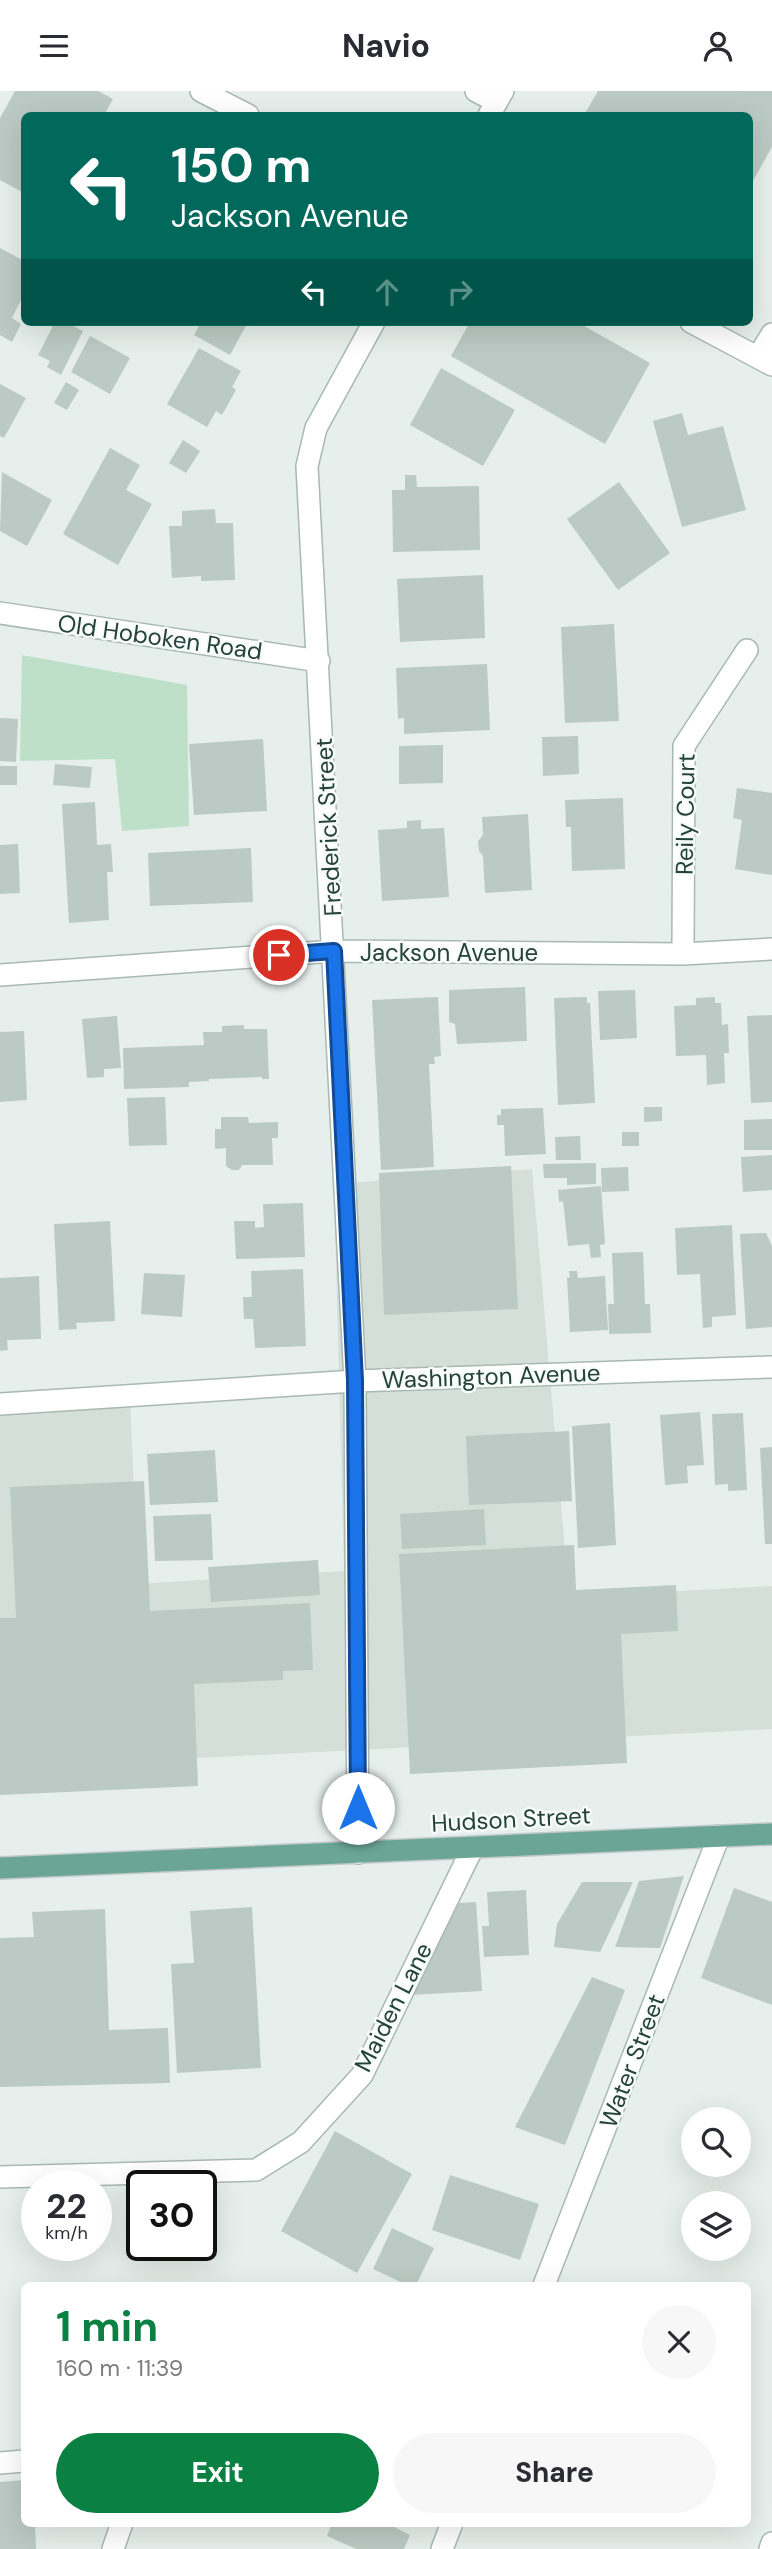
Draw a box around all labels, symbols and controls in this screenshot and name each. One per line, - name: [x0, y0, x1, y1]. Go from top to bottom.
- text: Navio: [342, 25, 430, 67]
- icon: menu: [35, 27, 73, 65]
- icon: person: [699, 27, 737, 65]
- text: 150 m: [171, 133, 311, 197]
- icon: left: [56, 140, 147, 231]
- text: Jackson Avenue: [171, 195, 409, 237]
- icon: left: [295, 273, 333, 311]
- icon: ahead: [368, 273, 406, 311]
- icon: right: [441, 273, 479, 311]
- street label: Old Hoboken Road: [56, 607, 264, 667]
- street label: Frederick Street: [308, 737, 348, 917]
- street label: Reily Court: [668, 753, 702, 875]
- pin: [249, 925, 309, 985]
- icon: arrive: [260, 936, 298, 974]
- street label: Jackson Avenue: [360, 937, 538, 968]
- street label: Washington Avenue: [381, 1357, 601, 1395]
- position arrow: [321, 1771, 395, 1845]
- street label: Hudson Street: [430, 1799, 592, 1839]
- street label: Maiden Lane: [347, 1937, 439, 2077]
- street label: Water Street: [592, 1990, 672, 2132]
- map controls: [681, 2107, 751, 2261]
- button: search: [681, 2107, 751, 2177]
- speed limit sign: 30: [126, 2170, 217, 2261]
- text: 22: [46, 2183, 87, 2229]
- button: layers: [681, 2191, 751, 2261]
- text: km/h: [45, 2221, 88, 2245]
- text: 1 min: [56, 2299, 158, 2354]
- button: close: [642, 2305, 716, 2379]
- text: 160 m · 11:39: [56, 2353, 183, 2383]
- button: Exit: [56, 2433, 379, 2513]
- button: Share: [393, 2433, 716, 2513]

